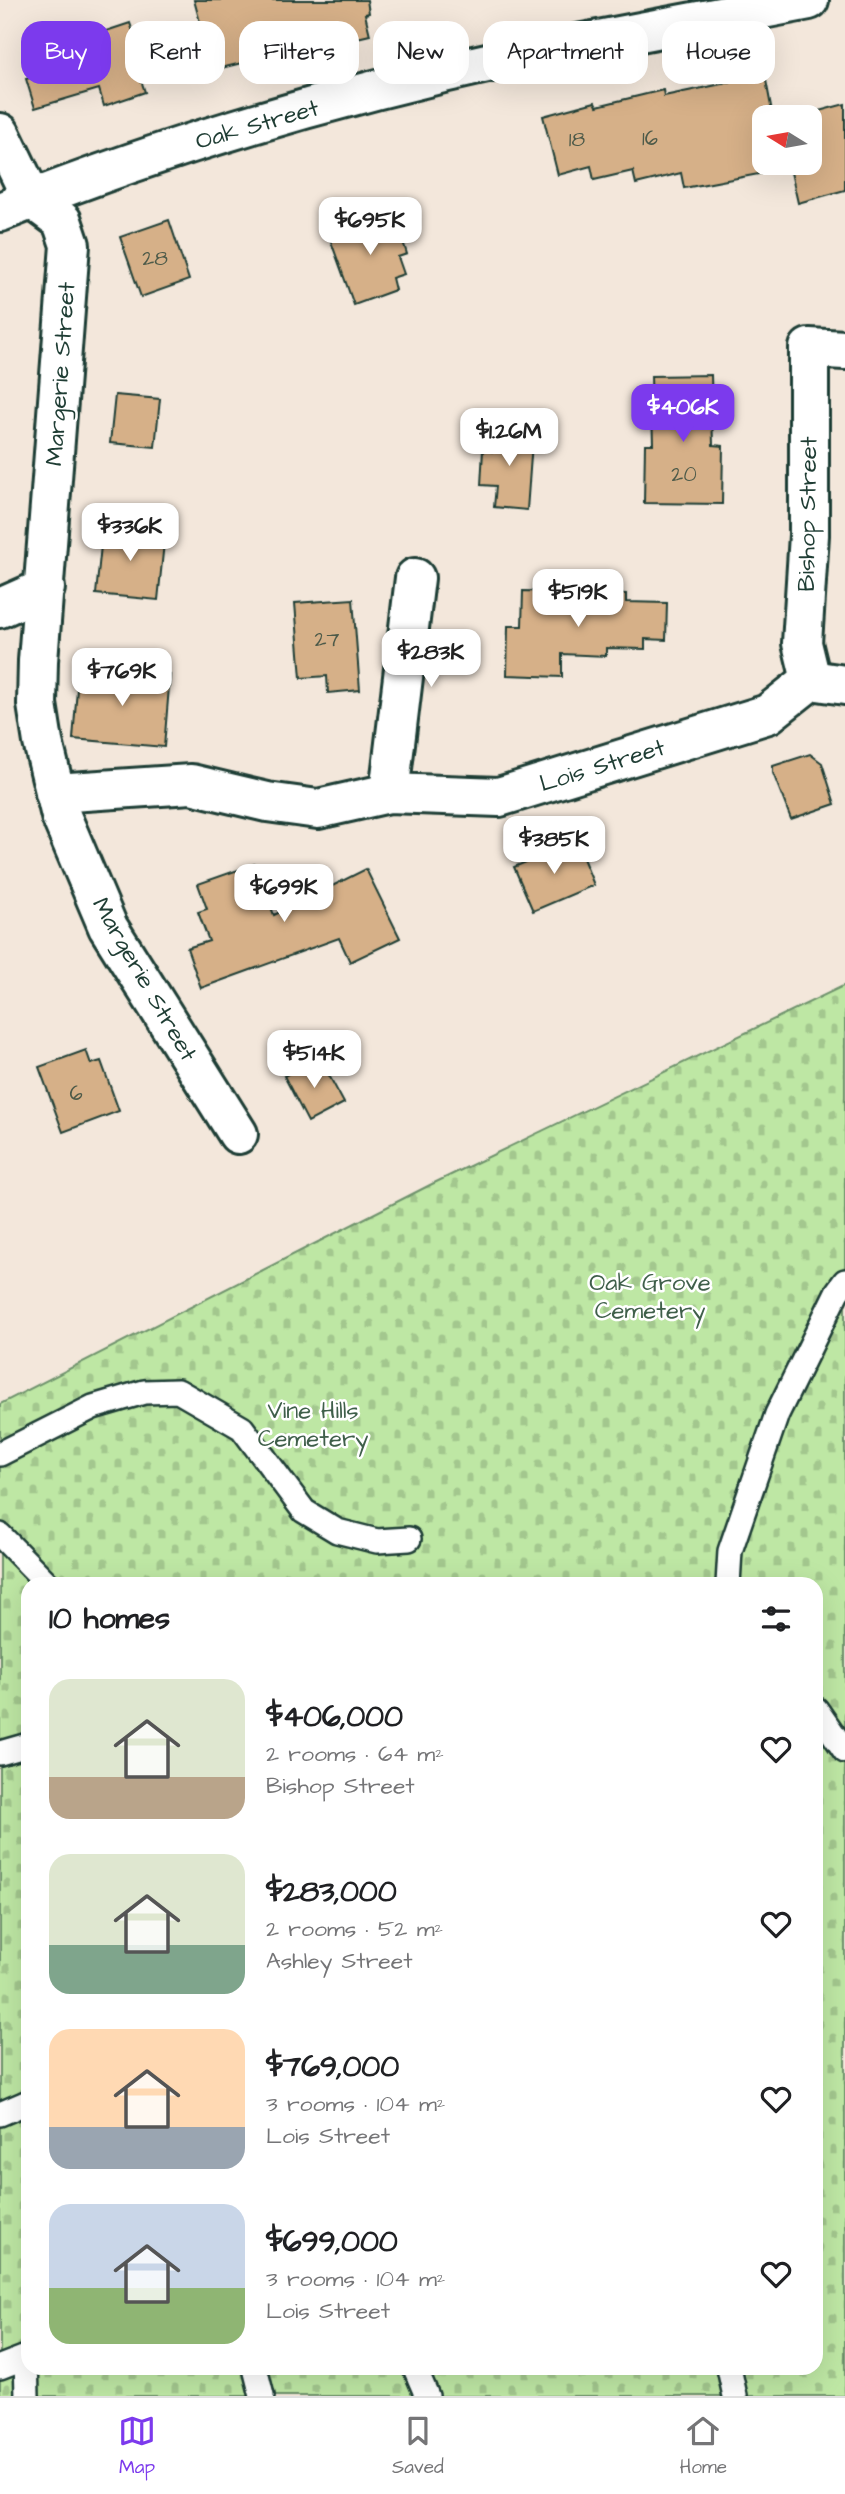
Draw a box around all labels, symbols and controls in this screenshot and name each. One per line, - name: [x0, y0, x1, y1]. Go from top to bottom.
- chip: Buy: [21, 21, 111, 84]
- chip: Rent: [125, 21, 225, 84]
- chip: Filters: [239, 21, 359, 84]
- chip: New: [373, 21, 469, 84]
- chip: Apartment: [483, 21, 648, 84]
- chip: House: [662, 21, 775, 84]
- street label: Oak Street: [192, 91, 323, 159]
- north arrow: [752, 105, 822, 175]
- map controls: [752, 105, 822, 175]
- house number: 16: [642, 124, 658, 153]
- house number: 18: [569, 125, 586, 154]
- pin: $695K: [321, 198, 419, 257]
- text: $695K: [335, 204, 405, 236]
- house number: 28: [142, 244, 168, 273]
- street label: Margerie Street: [38, 281, 85, 467]
- pin: $406K: [634, 384, 732, 444]
- text: $406K: [647, 391, 719, 423]
- pin: $1.26M: [452, 408, 566, 468]
- text: $1.26M: [476, 415, 542, 447]
- street label: Bishop Street: [790, 436, 826, 592]
- house number: 20: [671, 460, 697, 489]
- pin: $336K: [81, 504, 179, 563]
- text: $336K: [98, 510, 162, 542]
- pin: $519K: [529, 570, 627, 629]
- text: $519K: [548, 576, 608, 608]
- house number: 27: [315, 625, 340, 654]
- pin: $283K: [382, 630, 480, 689]
- text: $283K: [398, 636, 464, 668]
- pin: $769K: [73, 648, 171, 708]
- text: $769K: [88, 655, 156, 687]
- street label: Lois Street: [535, 731, 669, 801]
- pin: $385K: [505, 816, 603, 876]
- text: $385K: [519, 823, 589, 855]
- pin: $699K: [235, 864, 333, 924]
- text: $699K: [250, 871, 318, 903]
- street label: Margerie Street: [83, 891, 205, 1069]
- pin: $514K: [265, 1030, 363, 1090]
- text: $514K: [283, 1037, 345, 1069]
- house number: 6: [69, 1079, 83, 1108]
- park label: Oak Grove Cemetery: [589, 1266, 711, 1329]
- park label: Vine Hills Cemetery: [258, 1394, 368, 1457]
- text: 10 homes: [49, 1598, 170, 1640]
- icon: filters: [757, 1600, 795, 1638]
- text: $406,000: [266, 1696, 403, 1738]
- icon: home: [105, 1707, 189, 1791]
- icon: heart: [757, 1730, 795, 1768]
- text: 2 rooms · 64 m²: [266, 1738, 444, 1770]
- text: Bishop Street: [266, 1770, 415, 1802]
- text: $283,000: [266, 1871, 397, 1913]
- icon: home: [105, 1882, 189, 1966]
- icon: heart: [757, 1905, 795, 1943]
- text: 2 rooms · 52 m²: [266, 1913, 443, 1945]
- text: Ashley Street: [266, 1945, 413, 1977]
- text: $769,000: [266, 2046, 399, 2088]
- icon: home: [105, 2057, 189, 2141]
- icon: heart: [757, 2080, 795, 2118]
- text: 3 rooms · 104 m²: [266, 2088, 445, 2120]
- text: Lois Street: [266, 2120, 390, 2152]
- text: $699,000: [266, 2221, 398, 2263]
- icon: home: [105, 2232, 189, 2316]
- icon: heart: [757, 2255, 795, 2293]
- text: 3 rooms · 104 m²: [266, 2263, 445, 2295]
- text: Lois Street: [266, 2295, 390, 2327]
- tab: Map: [118, 2412, 156, 2481]
- tab: Saved: [392, 2412, 444, 2481]
- tab: Home: [680, 2412, 727, 2481]

